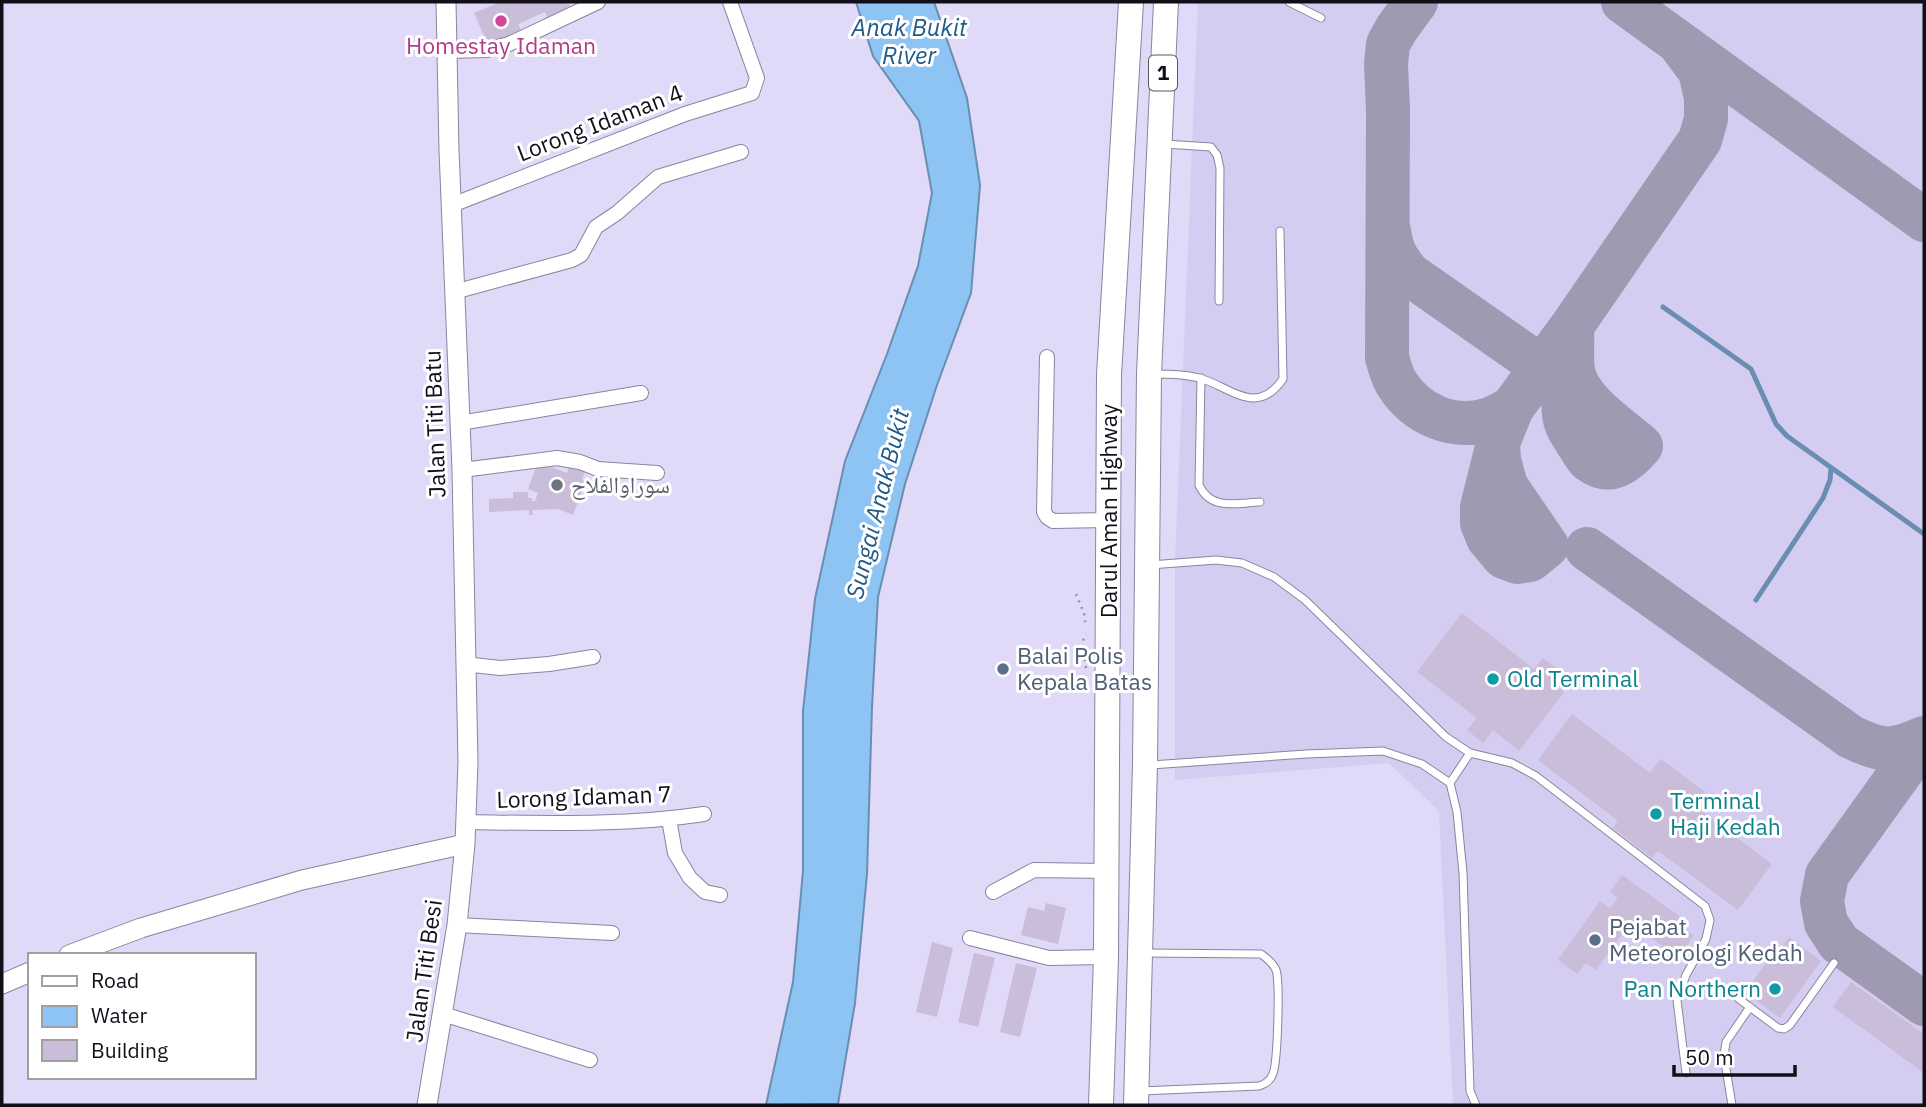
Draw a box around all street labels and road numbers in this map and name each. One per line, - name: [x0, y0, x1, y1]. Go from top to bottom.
- road number: 1: [1149, 56, 1177, 90]
- street label: Lorong Idaman 4: [512, 77, 687, 167]
- street label: Jalan Titi Batu: [416, 350, 452, 498]
- street label: Darul Aman Highway: [1093, 403, 1123, 618]
- street label: Lorong Idaman 7: [496, 778, 672, 814]
- street label: Jalan Titi Besi: [398, 898, 448, 1044]

